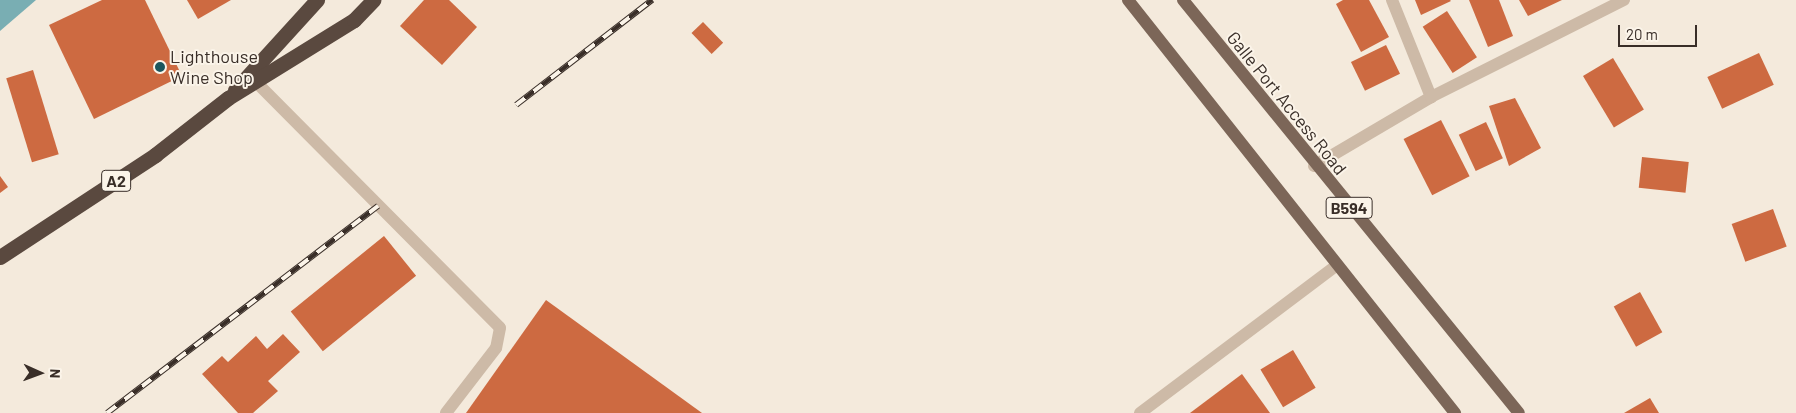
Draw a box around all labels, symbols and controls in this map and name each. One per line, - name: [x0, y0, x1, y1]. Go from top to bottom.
- scale bar: [1621, 15, 1700, 47]
- text: 20 m: [1626, 25, 1658, 43]
- street label: Galle Port Access Road: [1223, 27, 1351, 179]
- place label: Lighthouse Wine Shop: [170, 46, 258, 88]
- marker: Lighthouse Wine Shop: [154, 61, 166, 73]
- road number: A2: [101, 168, 131, 195]
- road number: B594: [1325, 194, 1373, 222]
- north arrow: [15, 348, 65, 398]
- text: N: [47, 369, 64, 378]

